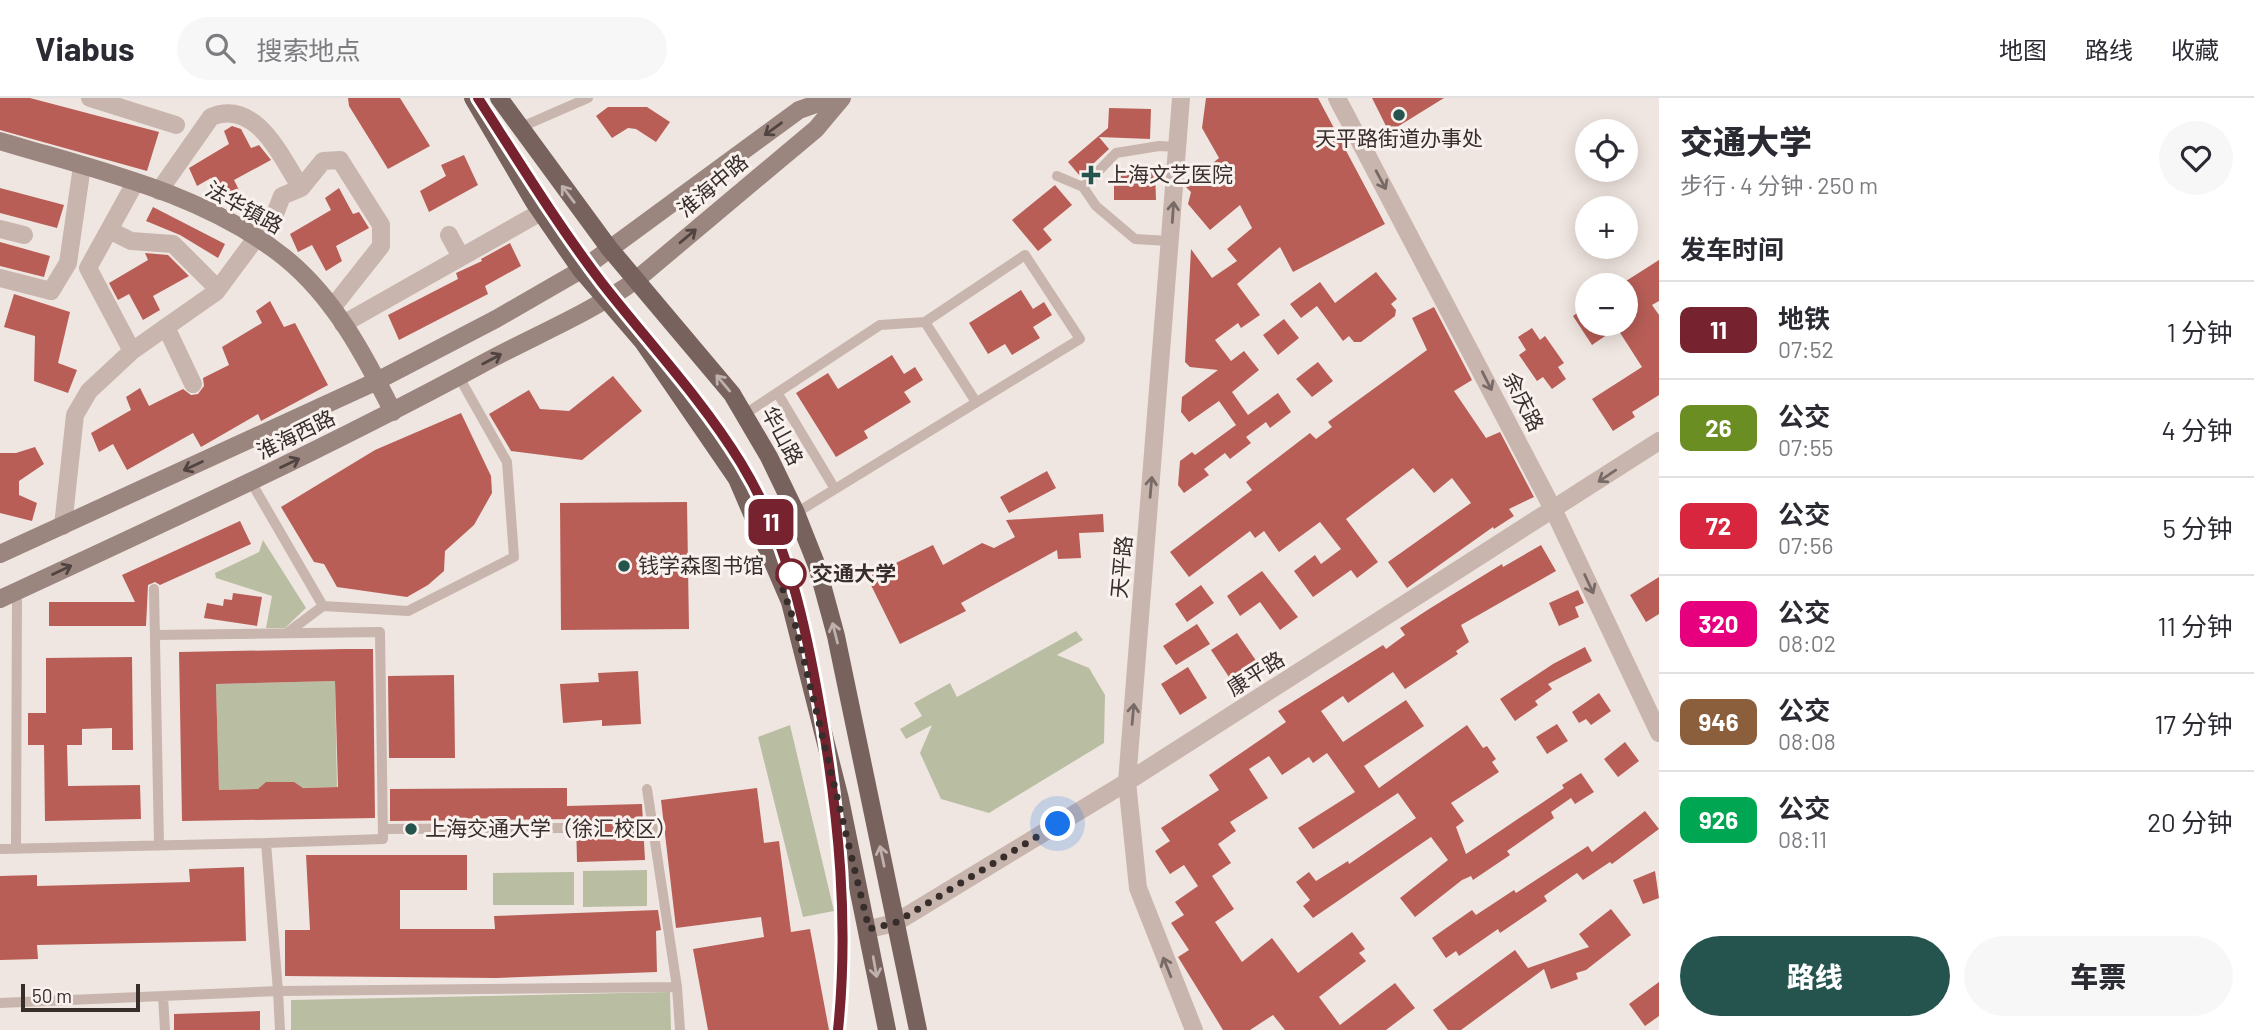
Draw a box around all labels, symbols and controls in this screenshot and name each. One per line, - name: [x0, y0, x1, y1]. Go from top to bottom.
- search box: [177, 17, 667, 80]
- text: Viabus: [35, 28, 135, 68]
- icon: search: [201, 29, 239, 67]
- text: 搜索地点: [257, 34, 361, 65]
- text: 地图: [1999, 35, 2047, 64]
- text: 路线: [2085, 35, 2133, 64]
- text: 收藏: [2171, 35, 2219, 64]
- marker: 天平路街道办事处: [1391, 107, 1407, 123]
- map controls: [1575, 119, 1638, 336]
- button: locate: [1575, 119, 1638, 182]
- one-way arrow: [764, 121, 783, 136]
- text: 交通大学: [1680, 121, 1812, 161]
- button: heart: [2159, 121, 2233, 195]
- place label: 天平路街道办事处: [1315, 125, 1483, 150]
- street label: 淮海中路: [672, 148, 752, 221]
- place label: 上海文艺医院: [1107, 161, 1233, 186]
- marker: 上海文艺医院: [1081, 165, 1101, 185]
- one-way arrow: [1374, 169, 1388, 190]
- text: 步行 · 4 分钟 · 250 m: [1680, 171, 1878, 199]
- street label: 法华镇路: [202, 175, 288, 238]
- one-way arrow: [561, 184, 576, 203]
- button: +: [1575, 196, 1638, 259]
- one-way arrow: [1167, 201, 1180, 224]
- one-way arrow: [679, 228, 697, 244]
- text: 发车时间: [1680, 233, 1784, 264]
- button: −: [1575, 273, 1638, 336]
- text: 地铁: [1778, 302, 1830, 333]
- text: 11: [1710, 315, 1727, 344]
- text: 1 分钟: [2167, 316, 2233, 347]
- text: 07:52: [1778, 335, 1834, 363]
- one-way arrow: [481, 352, 502, 365]
- street label: 余庆路: [1499, 368, 1550, 435]
- one-way arrow: [1480, 370, 1494, 391]
- one-way arrow: [715, 374, 730, 392]
- text: 公交: [1778, 400, 1830, 431]
- street label: 华山路: [757, 402, 809, 469]
- street label: 淮海西路: [252, 404, 339, 463]
- text: 26: [1705, 413, 1732, 442]
- text: 4 分钟: [2161, 414, 2233, 445]
- text: 07:55: [1778, 433, 1833, 461]
- one-way arrow: [279, 456, 300, 469]
- one-way arrow: [183, 460, 204, 473]
- one-way arrow: [1597, 469, 1617, 483]
- one-way arrow: [1145, 476, 1158, 499]
- text: 公交: [1778, 498, 1830, 529]
- line badge: 11: [740, 499, 802, 545]
- text: 11: [762, 507, 780, 536]
- text: 72: [1706, 511, 1731, 540]
- text: 5 分钟: [2162, 512, 2233, 543]
- text: 07:56: [1778, 531, 1833, 559]
- street label: 天平路: [1105, 534, 1136, 599]
- place label: 钱学森图书馆: [638, 552, 764, 577]
- marker: 钱学森图书馆: [616, 558, 632, 574]
- marker: 交通大学: [776, 559, 806, 589]
- place label: 交通大学: [812, 560, 896, 585]
- one-way arrow: [51, 563, 72, 576]
- one-way arrow: [1583, 573, 1596, 594]
- text: 公交: [1778, 596, 1830, 627]
- text: 320: [1698, 609, 1739, 638]
- text: 11 分钟: [2158, 610, 2233, 641]
- one-way arrow: [828, 622, 841, 645]
- text: 08:02: [1778, 629, 1836, 657]
- street label: 康平路: [1222, 645, 1289, 700]
- text: 公交: [1778, 694, 1830, 725]
- one-way arrow: [1127, 703, 1140, 726]
- text: 946: [1698, 707, 1739, 736]
- text: 17 分钟: [2154, 708, 2233, 739]
- text: 08:08: [1778, 727, 1836, 755]
- text: 公交: [1778, 792, 1830, 823]
- text: 926: [1699, 805, 1738, 834]
- your location: [1040, 806, 1075, 841]
- text: 20 分钟: [2147, 806, 2233, 837]
- place label: 上海交通大学（徐汇校区）: [425, 815, 677, 840]
- marker: 上海交通大学（徐汇校区）: [403, 821, 419, 837]
- text: 08:11: [1778, 825, 1827, 853]
- one-way arrow: [874, 845, 888, 868]
- button: 路线: [1680, 936, 1950, 1016]
- button: 车票: [1964, 936, 2233, 1016]
- one-way arrow: [869, 955, 883, 978]
- one-way arrow: [1160, 957, 1173, 979]
- scale bar: [21, 981, 140, 1013]
- text: 50 m: [32, 984, 72, 1007]

